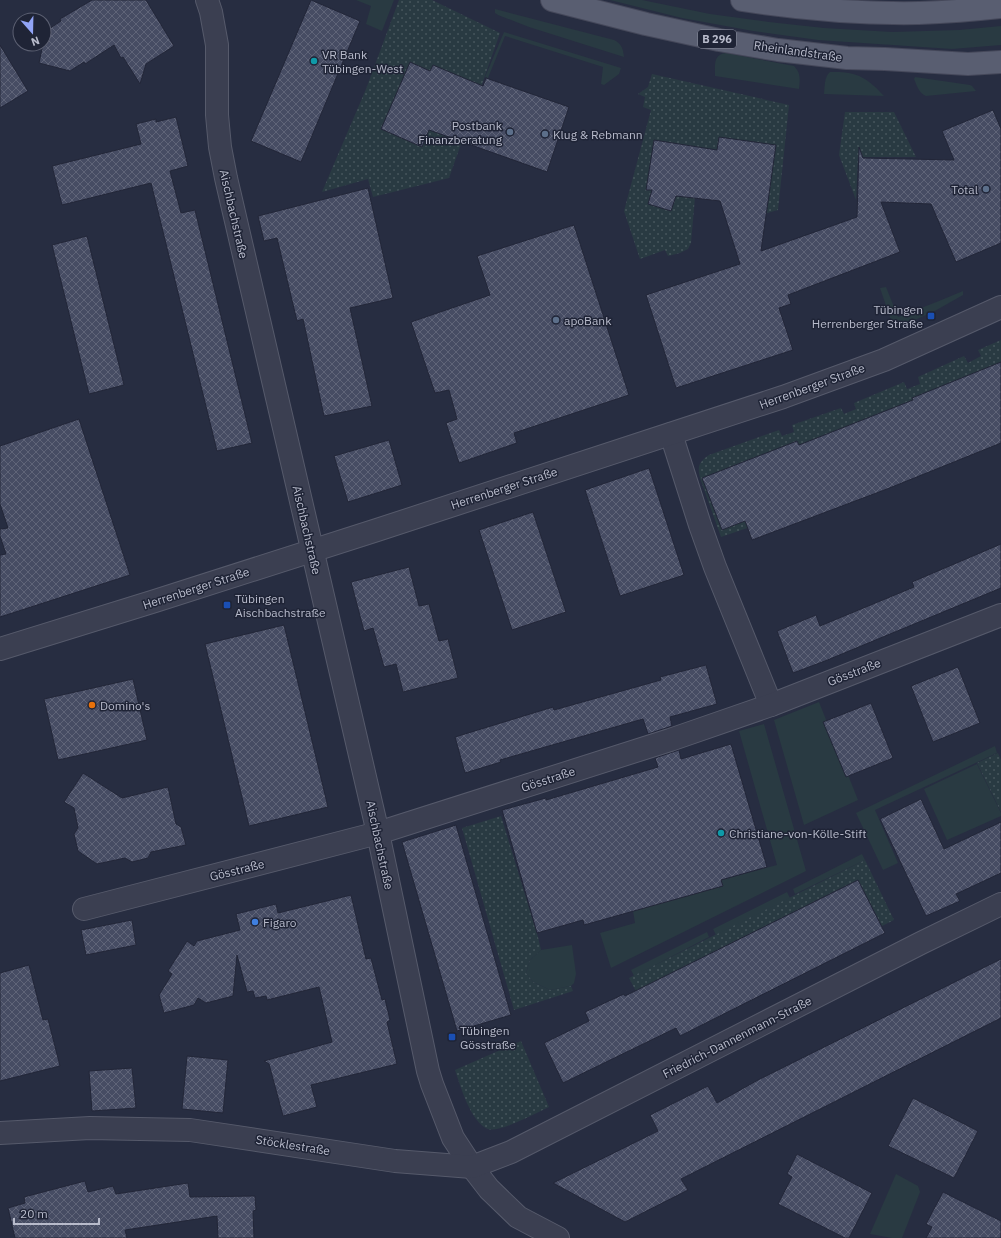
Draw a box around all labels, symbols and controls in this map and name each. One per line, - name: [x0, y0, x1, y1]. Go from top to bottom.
- north arrow: [12, 12, 52, 52]
- road number: B 296: [698, 30, 736, 48]
- text: N: [29, 33, 42, 49]
- street label: Rheinlandstraße: [753, 37, 844, 65]
- place label: VR Bank Tübingen-West: [322, 47, 403, 76]
- marker: VR Bank Tübingen-West: [309, 56, 319, 66]
- place label: Postbank Finanzberatung: [418, 118, 503, 147]
- marker: Postbank Finanzberatung: [505, 127, 515, 137]
- place label: Klug & Rebmann: [553, 127, 643, 142]
- marker: Klug & Rebmann: [540, 129, 550, 139]
- street label: Aischbachstraße: [216, 168, 252, 260]
- place label: Total: [951, 182, 978, 197]
- marker: Total: [981, 184, 991, 194]
- place label: Tübingen Herrenberger Straße: [812, 302, 923, 331]
- marker: Tübingen Herrenberger Straße: [926, 311, 936, 321]
- place label: apoBank: [564, 313, 612, 328]
- marker: apoBank: [551, 315, 561, 325]
- street label: Herrenberger Straße: [757, 360, 867, 412]
- street label: Herrenberger Straße: [449, 464, 560, 512]
- street label: Aischbachstraße: [289, 484, 325, 576]
- street label: Herrenberger Straße: [141, 564, 252, 612]
- place label: Tübingen Aischbachstraße: [235, 591, 326, 620]
- marker: Tübingen Aischbachstraße: [222, 600, 232, 610]
- street label: Gösstraße: [825, 655, 883, 689]
- place label: Domino's: [100, 698, 150, 713]
- marker: Domino's: [87, 700, 97, 710]
- street label: Gösstraße: [519, 763, 577, 795]
- street label: Aischbachstraße: [363, 799, 397, 891]
- place label: Christiane-von-Kölle-Stift: [729, 826, 866, 841]
- marker: Christiane-von-Kölle-Stift: [716, 828, 726, 838]
- street label: Gösstraße: [208, 856, 266, 884]
- place label: Figaro: [263, 915, 297, 930]
- marker: Figaro: [250, 917, 260, 927]
- street label: Friedrich-Dannenmann-Straße: [660, 993, 814, 1081]
- place label: Tübingen Gösstraße: [460, 1023, 516, 1052]
- marker: Tübingen Gösstraße: [447, 1032, 457, 1042]
- street label: Stöcklestraße: [255, 1132, 332, 1158]
- scale bar: [14, 1200, 99, 1226]
- text: 20 m: [20, 1206, 48, 1221]

